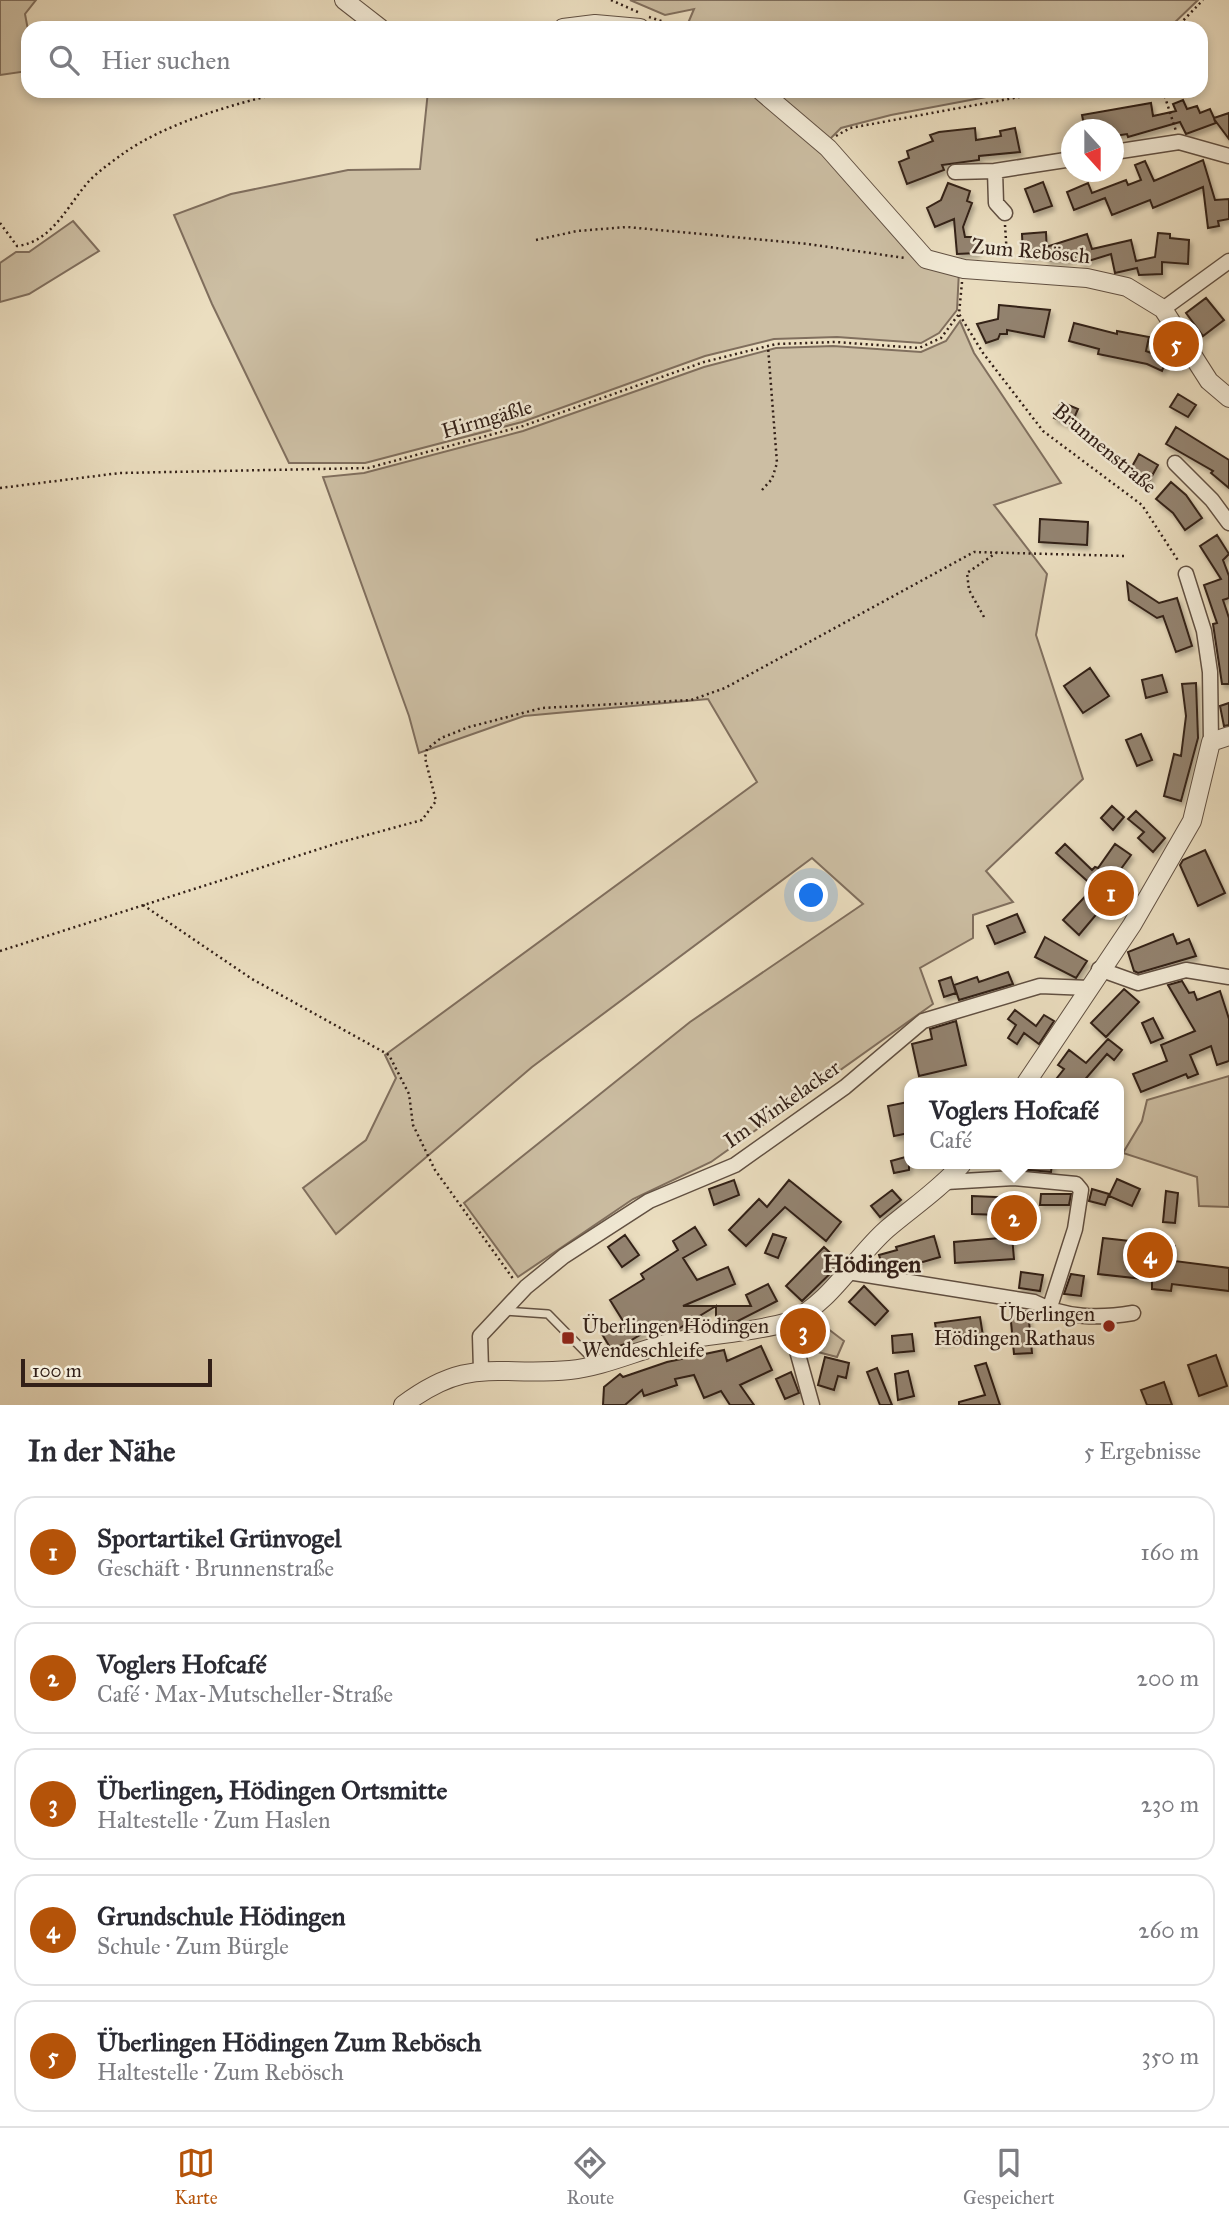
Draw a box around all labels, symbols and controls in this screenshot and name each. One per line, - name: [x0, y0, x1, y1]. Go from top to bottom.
- search box: [21, 21, 1208, 98]
- icon: search: [45, 41, 83, 79]
- text: Hier suchen: [101, 44, 230, 76]
- north arrow: [1061, 119, 1124, 182]
- street label: Zum Rebösch: [971, 233, 1092, 269]
- pin: 5: [1153, 318, 1199, 370]
- street label: Hirmgäßle: [439, 394, 536, 444]
- street label: Brunnenstraße: [1048, 397, 1162, 499]
- pin: 1: [1088, 867, 1134, 919]
- your location: [794, 878, 828, 912]
- street label: Im Winkelacker: [719, 1054, 845, 1154]
- popup: [904, 1078, 1124, 1169]
- text: Voglers Hofcafé: [929, 1094, 1099, 1126]
- text: Café: [929, 1126, 972, 1154]
- pin: 2: [991, 1192, 1037, 1244]
- pin: 4: [1127, 1229, 1173, 1281]
- district label: Hödingen: [823, 1249, 921, 1279]
- place label: Überlingen Hödingen Rathaus: [934, 1301, 1095, 1351]
- pin: 3: [780, 1305, 826, 1357]
- place label: Überlingen Hödingen Wendeschleife: [582, 1313, 769, 1363]
- marker: Überlingen Hödingen Rathaus: [1101, 1318, 1117, 1334]
- marker: Überlingen Hödingen Wendeschleife: [560, 1330, 576, 1346]
- scale bar: [21, 1356, 212, 1388]
- text: 100 m: [32, 1359, 82, 1382]
- text: In der Nähe: [28, 1433, 176, 1469]
- text: 5 Ergebnisse: [1084, 1437, 1201, 1465]
- text: Sportartikel Grünvogel: [97, 1522, 342, 1554]
- text: 1: [48, 1538, 58, 1566]
- text: 160 m: [1141, 1538, 1199, 1566]
- text: Geschäft · Brunnenstraße: [97, 1554, 334, 1582]
- text: Voglers Hofcafé: [97, 1648, 267, 1680]
- text: 2: [47, 1664, 59, 1692]
- text: 200 m: [1137, 1664, 1199, 1692]
- text: Café · Max-Mutscheller-Straße: [97, 1680, 393, 1708]
- text: Überlingen, Hödingen Ortsmitte: [97, 1774, 447, 1806]
- text: 3: [48, 1790, 58, 1818]
- text: 230 m: [1141, 1790, 1199, 1818]
- text: Haltestelle · Zum Haslen: [97, 1806, 331, 1834]
- text: Grundschule Hödingen: [97, 1900, 346, 1932]
- text: 4: [47, 1916, 59, 1944]
- text: 260 m: [1138, 1916, 1199, 1944]
- text: Schule · Zum Bürgle: [97, 1932, 289, 1960]
- text: Überlingen Hödingen Zum Rebösch: [97, 2026, 482, 2058]
- text: 5: [48, 2042, 58, 2070]
- text: 350 m: [1141, 2042, 1199, 2070]
- text: Haltestelle · Zum Rebösch: [97, 2058, 344, 2086]
- tab: Karte: [174, 2144, 218, 2209]
- tab: Route: [567, 2144, 614, 2209]
- tab: Gespeichert: [963, 2144, 1055, 2209]

